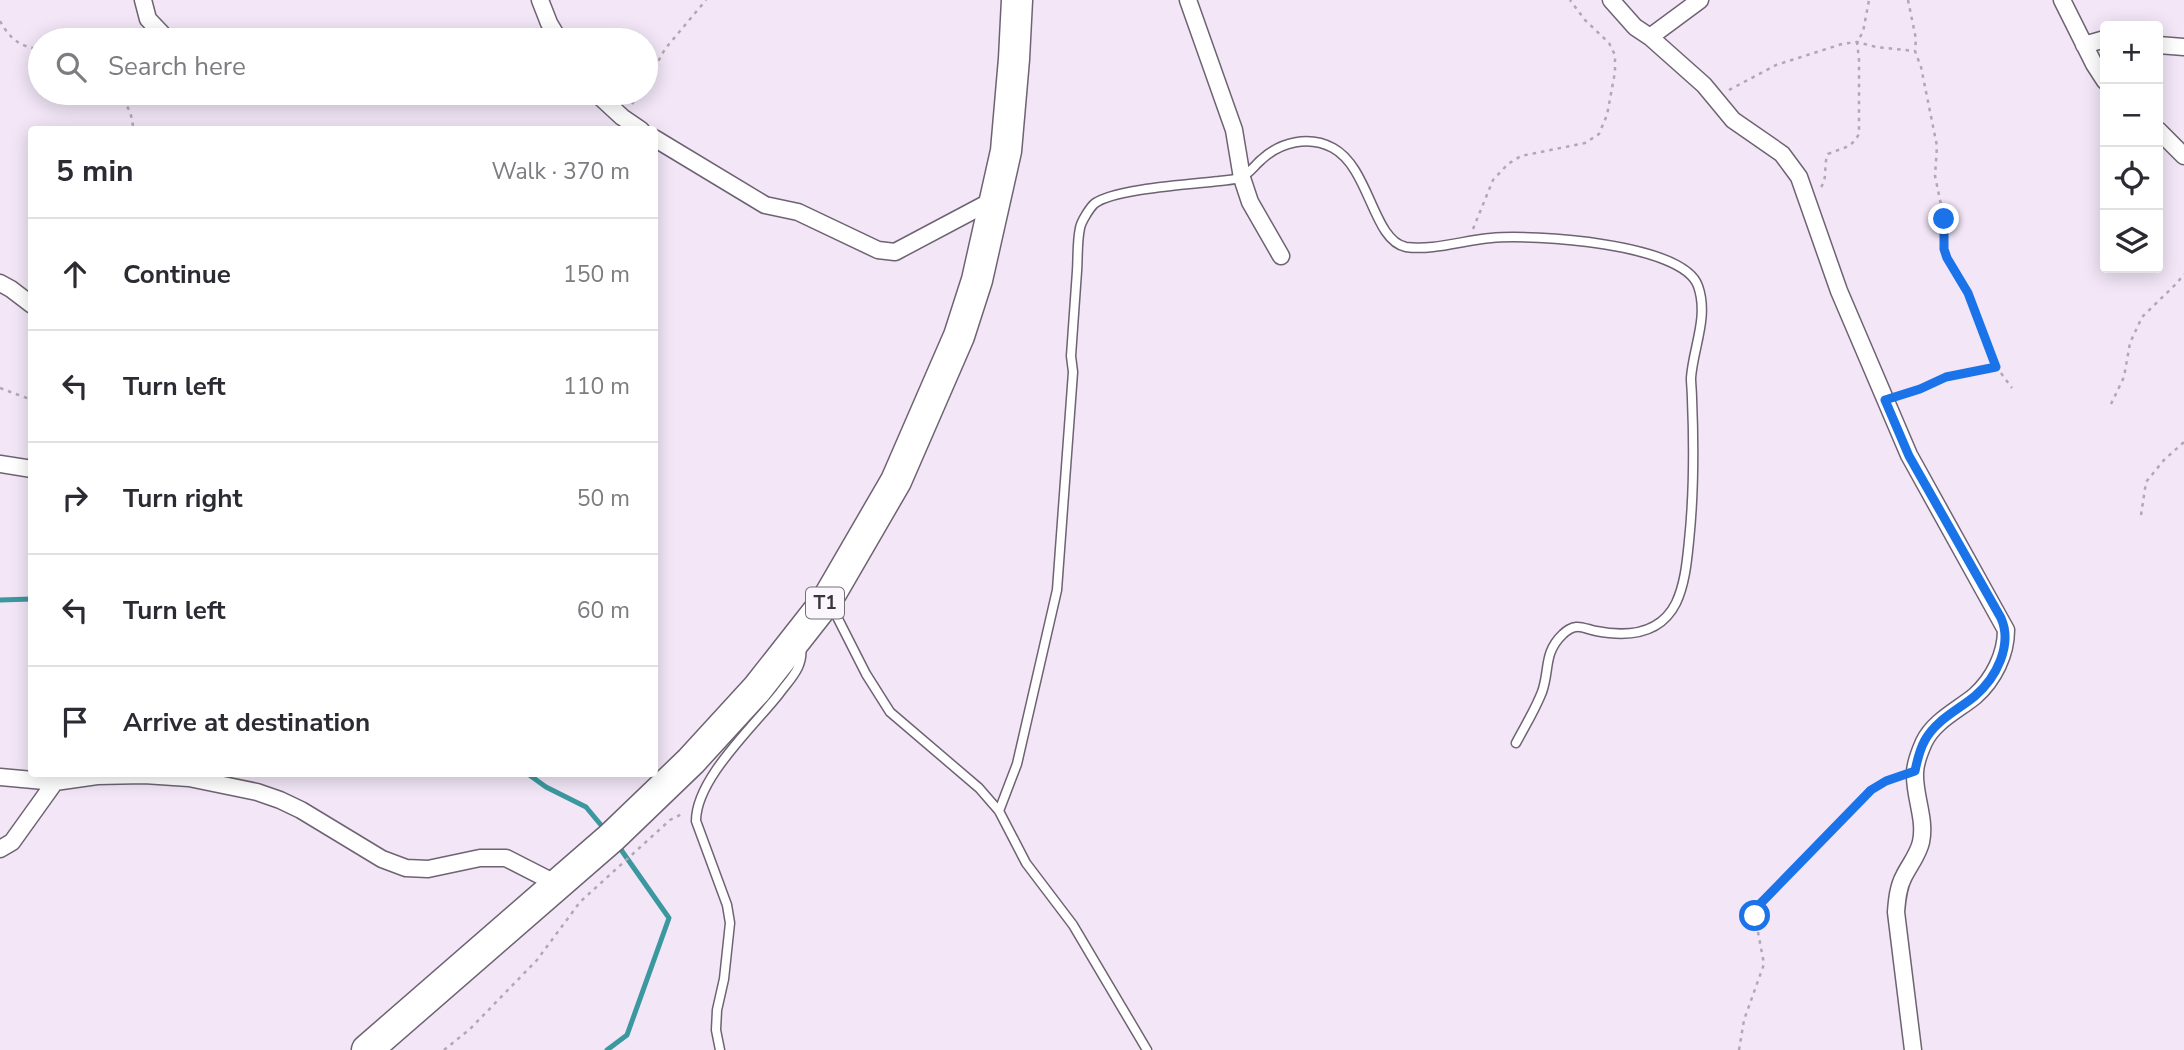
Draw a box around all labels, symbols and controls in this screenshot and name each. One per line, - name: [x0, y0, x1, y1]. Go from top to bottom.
- map controls: [2100, 21, 2163, 273]
- button: +: [2100, 21, 2163, 84]
- search box: [28, 28, 658, 105]
- icon: search: [52, 48, 90, 86]
- text: Search here: [108, 49, 246, 84]
- button: −: [2100, 84, 2163, 147]
- button: locate: [2100, 147, 2163, 210]
- text: 5 min: [56, 151, 134, 192]
- text: Walk · 370 m: [491, 156, 630, 187]
- route end: [1928, 203, 1959, 234]
- button: layers: [2100, 210, 2163, 273]
- icon: ahead: [56, 255, 94, 293]
- text: Continue: [123, 257, 231, 292]
- text: 150 m: [563, 259, 630, 290]
- icon: left: [56, 367, 94, 405]
- text: Turn left: [123, 369, 226, 404]
- text: 110 m: [563, 371, 630, 402]
- icon: right: [56, 479, 94, 517]
- text: Turn right: [123, 481, 242, 516]
- text: 50 m: [577, 483, 630, 514]
- road number: T1: [806, 588, 844, 618]
- icon: left: [56, 591, 94, 629]
- text: Turn left: [123, 593, 226, 628]
- text: 60 m: [577, 595, 630, 626]
- icon: arrive: [56, 703, 94, 741]
- text: Arrive at destination: [123, 705, 370, 740]
- route start: [1739, 900, 1770, 931]

